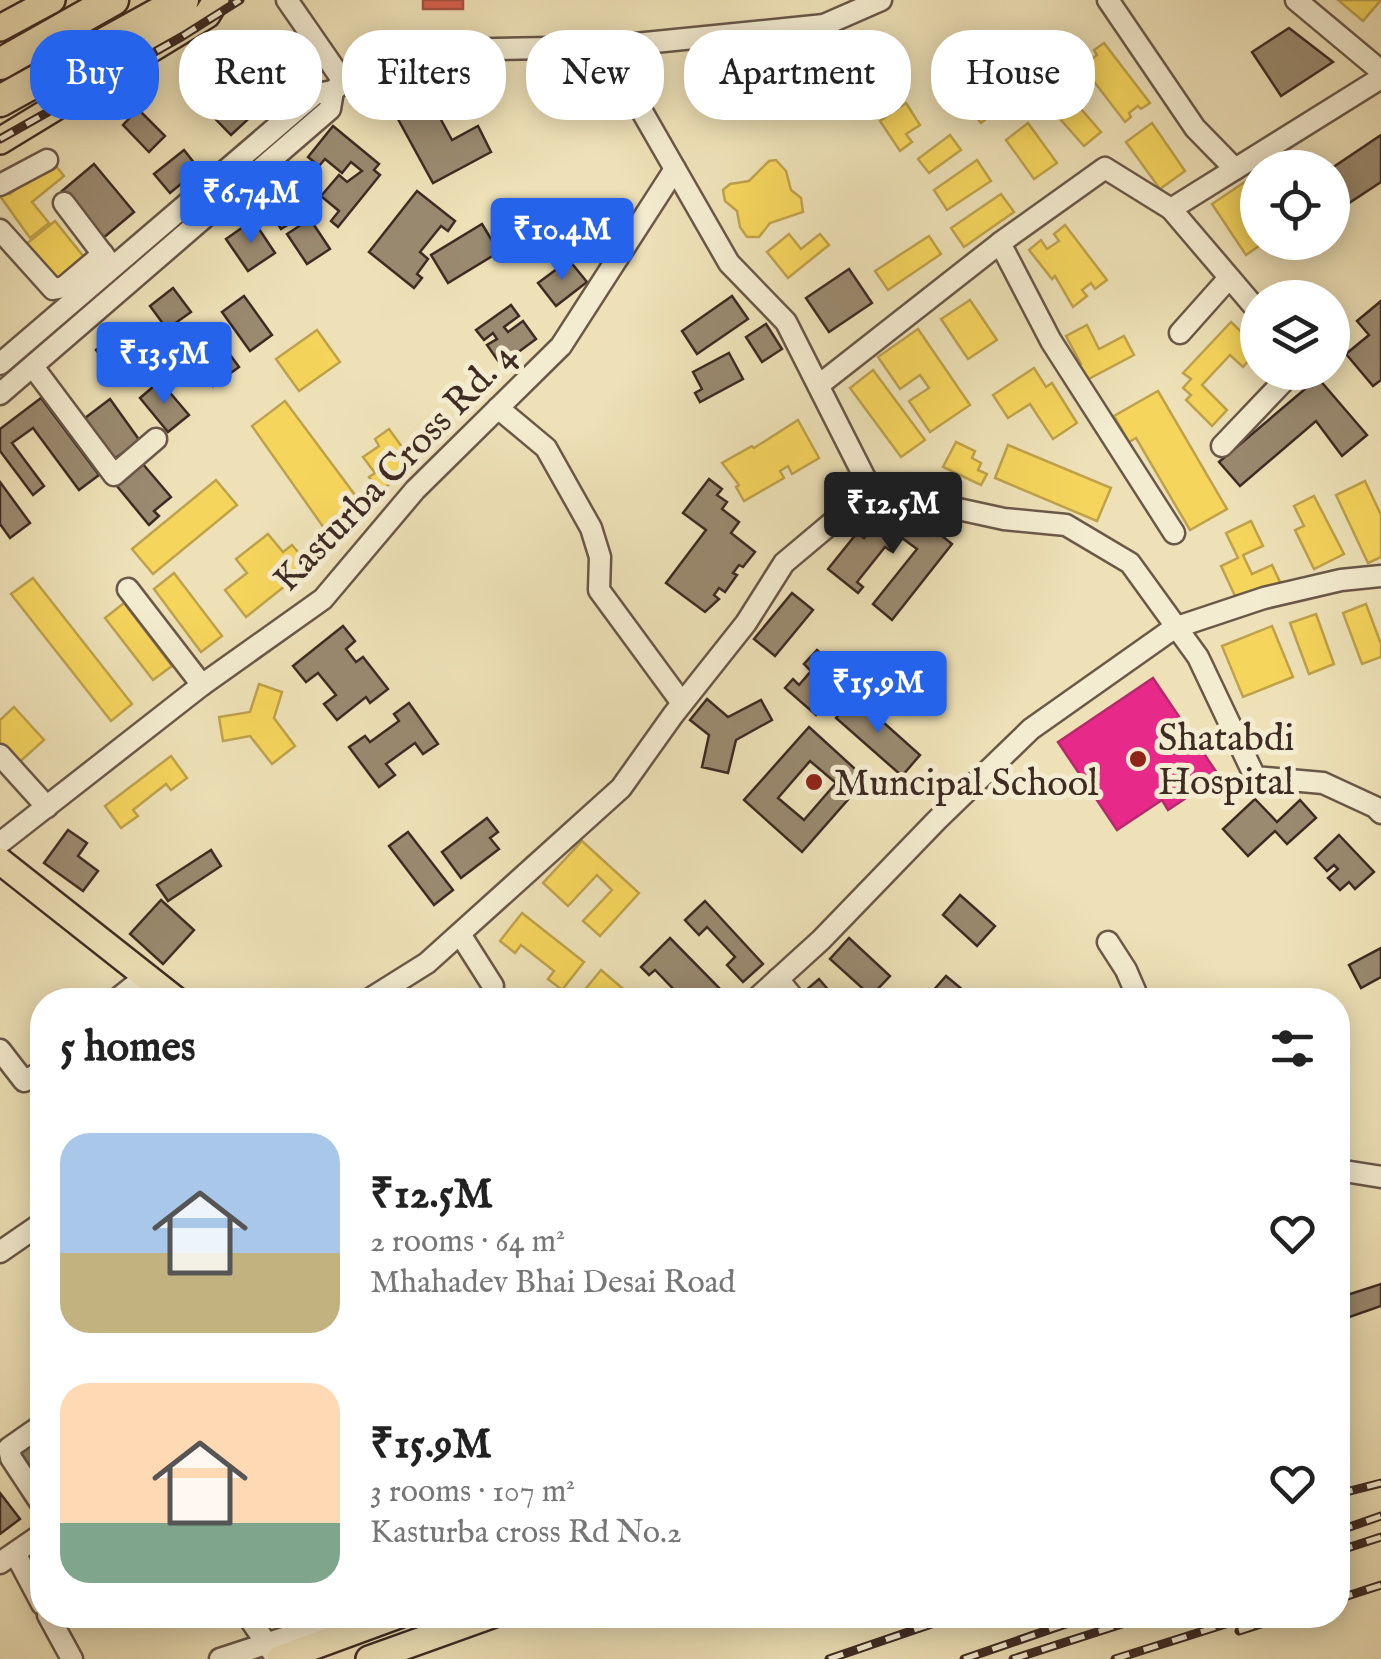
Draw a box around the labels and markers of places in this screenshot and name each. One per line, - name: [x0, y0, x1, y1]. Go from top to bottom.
- pin: ₹6.74M: [170, 161, 332, 246]
- pin: ₹10.4M: [481, 198, 643, 283]
- pin: ₹13.5M: [83, 322, 245, 407]
- pin: ₹12.5M: [812, 472, 974, 557]
- pin: ₹15.9M: [797, 651, 959, 736]
- place label: Shatabdi Hospital: [1158, 716, 1295, 808]
- marker: Shatabdi Hospital: [1127, 748, 1149, 770]
- place label: Muncipal School: [834, 761, 1099, 809]
- marker: Muncipal School: [803, 771, 825, 793]

